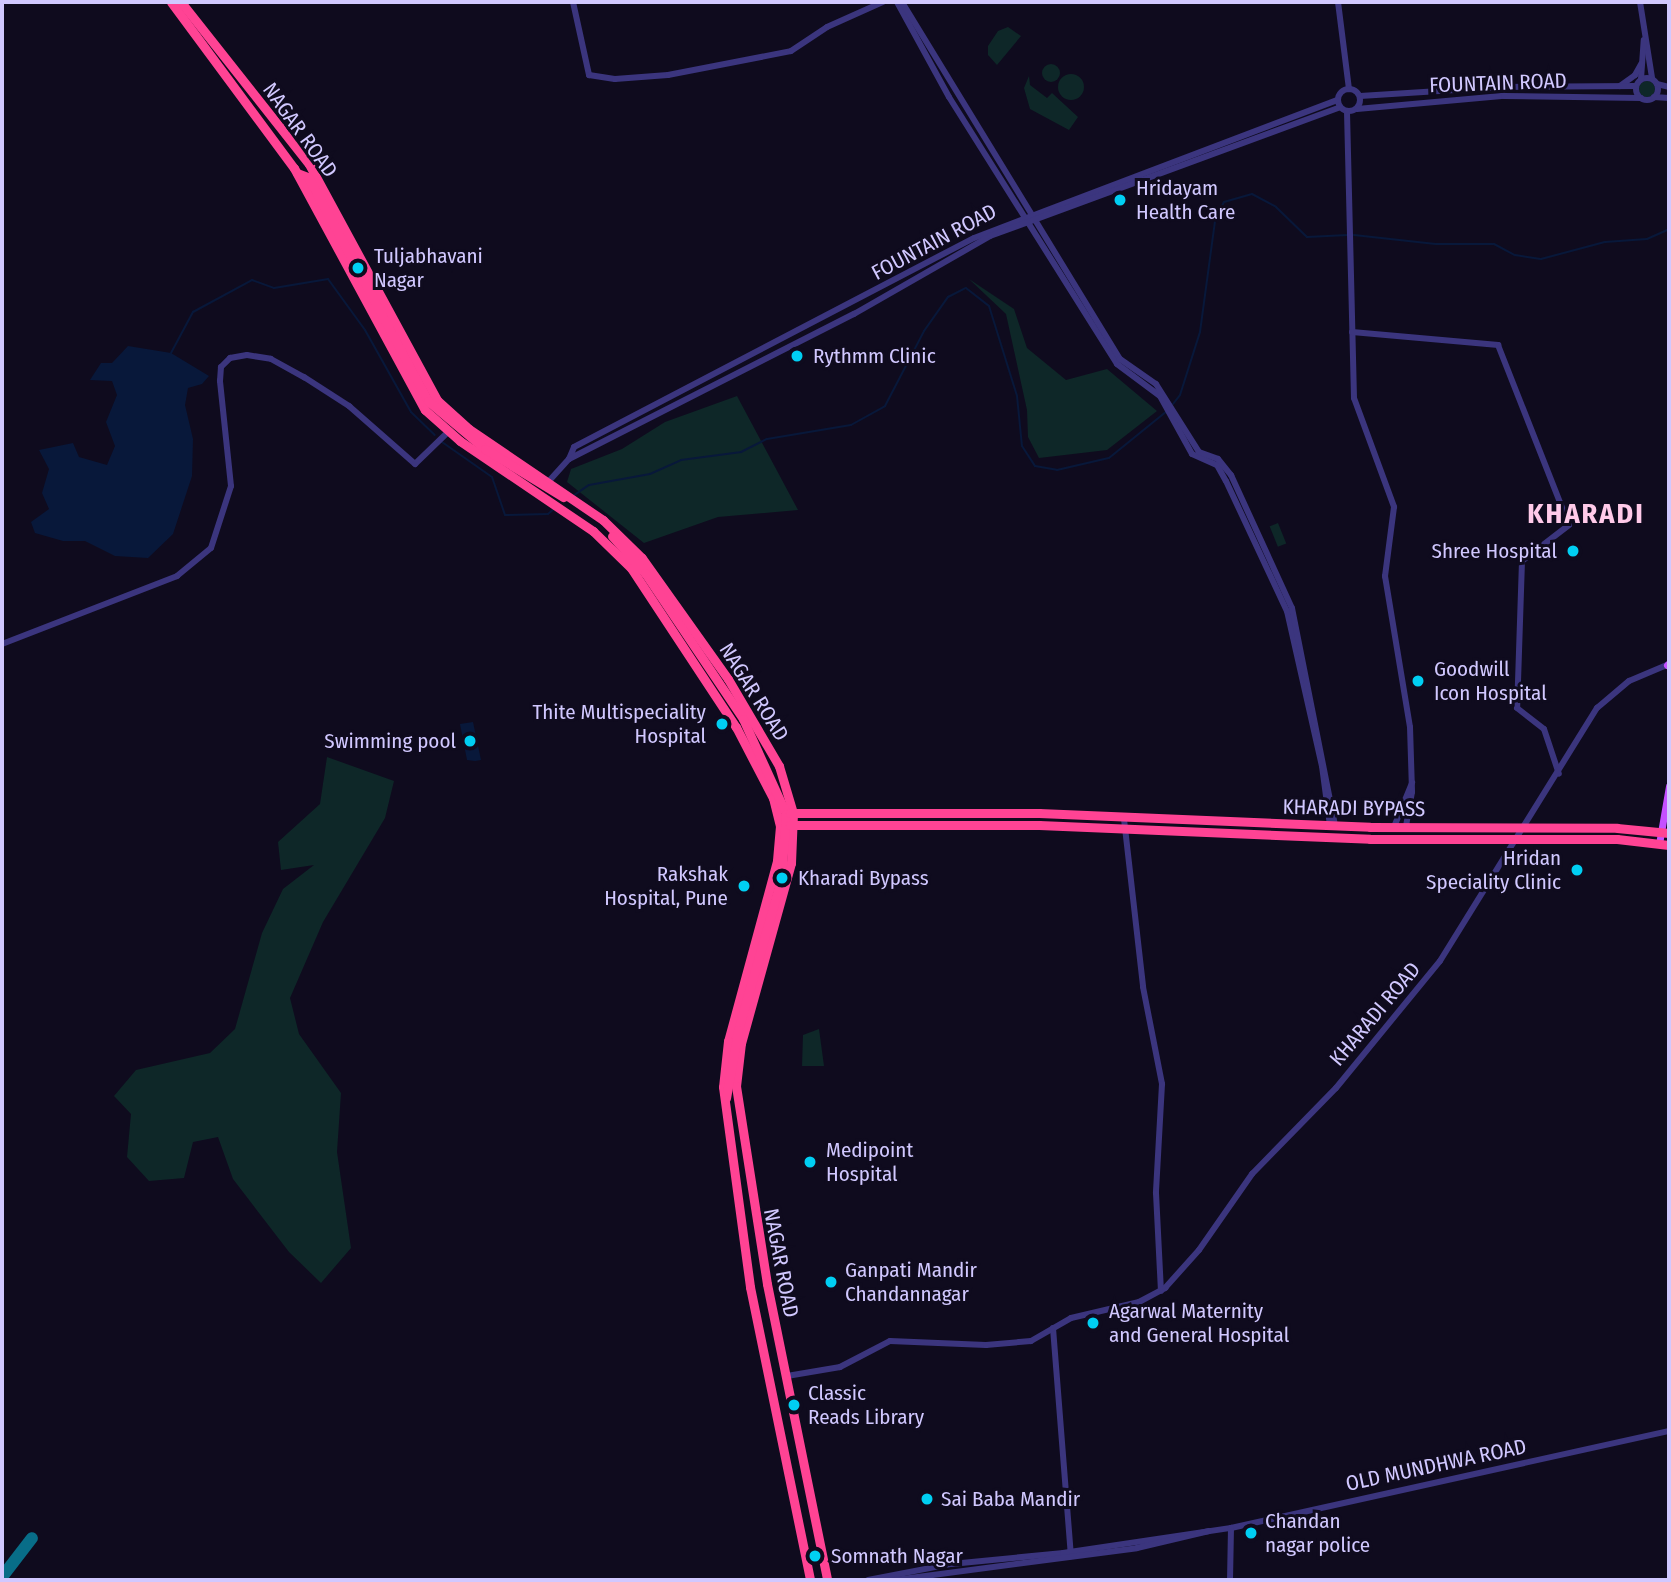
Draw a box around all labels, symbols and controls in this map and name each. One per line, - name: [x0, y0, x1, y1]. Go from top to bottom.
- street label: FOUNTAIN ROAD: [1429, 68, 1567, 98]
- street label: NAGAR ROAD: [257, 78, 343, 182]
- place label: Hridayam Health Care: [1136, 175, 1235, 225]
- marker: Hridayam Health Care: [1110, 190, 1130, 210]
- street label: FOUNTAIN ROAD: [867, 199, 1001, 285]
- place label: Tuljabhavani Nagar: [374, 243, 483, 293]
- marker: Tuljabhavani Nagar: [348, 258, 368, 278]
- place label: Rythmm Clinic: [813, 343, 936, 369]
- marker: Rythmm Clinic: [787, 346, 807, 366]
- district label: KHARADI: [1528, 497, 1644, 531]
- place label: Shree Hospital: [1432, 538, 1557, 564]
- marker: Shree Hospital: [1563, 541, 1583, 561]
- street label: NAGAR ROAD: [714, 638, 794, 746]
- place label: Goodwill Icon Hospital: [1434, 656, 1547, 706]
- marker: Goodwill Icon Hospital: [1408, 671, 1428, 691]
- place label: Thite Multispeciality Hospital: [533, 699, 706, 749]
- marker: Thite Multispeciality Hospital: [712, 714, 732, 734]
- place label: Swimming pool: [324, 728, 456, 754]
- marker: Swimming pool: [462, 733, 478, 749]
- street label: KHARADI BYPASS: [1282, 794, 1426, 822]
- place label: Hridan Speciality Clinic: [1426, 845, 1561, 895]
- marker: Hridan Speciality Clinic: [1567, 860, 1587, 880]
- place label: Rakshak Hospital, Pune: [604, 861, 728, 911]
- place label: Kharadi Bypass: [798, 865, 929, 891]
- marker: Kharadi Bypass: [772, 868, 792, 888]
- marker: Rakshak Hospital, Pune: [734, 876, 754, 896]
- street label: KHARADI ROAD: [1324, 957, 1426, 1071]
- place label: Medipoint Hospital: [826, 1137, 913, 1187]
- marker: Medipoint Hospital: [800, 1152, 820, 1172]
- street label: NAGAR ROAD: [758, 1206, 804, 1320]
- place label: Ganpati Mandir Chandannagar: [845, 1257, 977, 1307]
- marker: Ganpati Mandir Chandannagar: [823, 1274, 839, 1290]
- place label: Agarwal Maternity and General Hospital: [1109, 1298, 1289, 1348]
- marker: Agarwal Maternity and General Hospital: [1083, 1313, 1103, 1333]
- place label: Classic Reads Library: [808, 1380, 924, 1430]
- marker: Classic Reads Library: [786, 1397, 802, 1413]
- street label: OLD MUNDHWA ROAD: [1344, 1434, 1528, 1496]
- place label: Sai Baba Mandir: [941, 1486, 1080, 1512]
- marker: Sai Baba Mandir: [919, 1491, 935, 1507]
- place label: Chandan nagar police: [1265, 1508, 1370, 1558]
- marker: Chandan nagar police: [1243, 1525, 1259, 1541]
- place label: Somnath Nagar: [831, 1543, 963, 1569]
- marker: Somnath Nagar: [805, 1546, 825, 1566]

